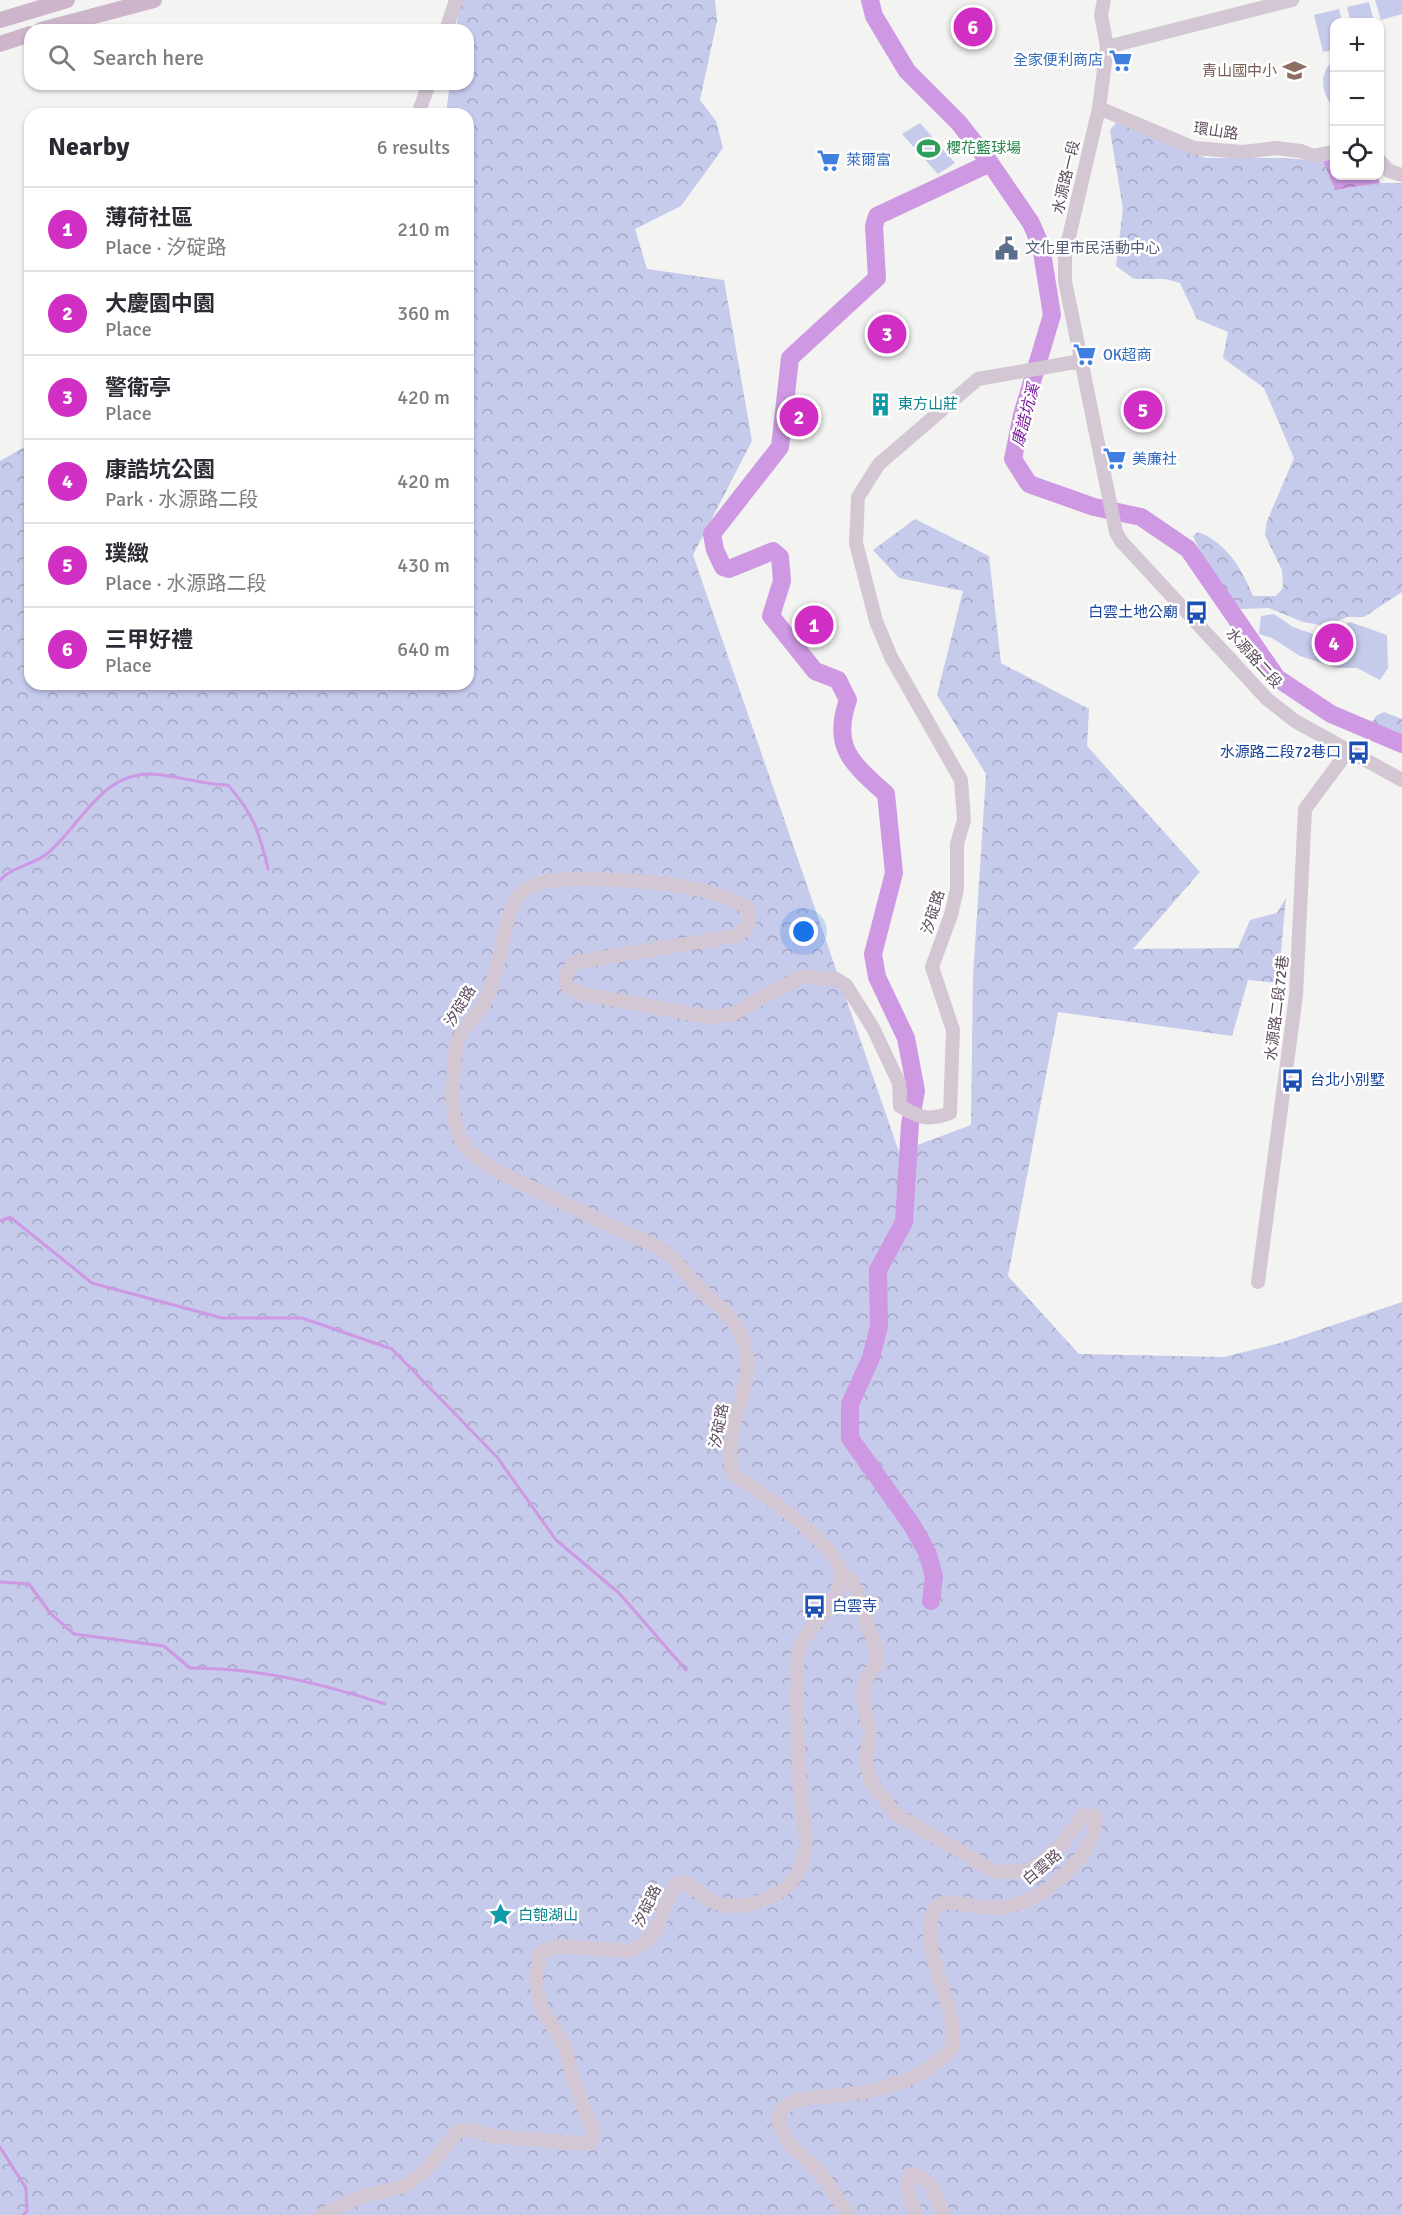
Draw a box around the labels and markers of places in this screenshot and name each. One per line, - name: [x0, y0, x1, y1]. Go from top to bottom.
- pin: 6: [954, 4, 992, 50]
- supermarket icon: 全家便利商店: [1108, 47, 1134, 73]
- place label: 全家便利商店: [1013, 51, 1103, 69]
- school or university icon: 青山國中小: [1282, 58, 1308, 84]
- place label: 青山國中小: [1202, 62, 1277, 80]
- sports icon: 櫻花籃球場: [915, 135, 941, 161]
- place label: 櫻花籃球場: [946, 139, 1021, 157]
- supermarket icon: 萊爾富: [815, 147, 841, 173]
- place label: 萊爾富: [846, 151, 891, 169]
- public building icon: 文化里市民活動中心: [994, 235, 1020, 261]
- place label: 文化里市民活動中心: [1025, 239, 1160, 257]
- pin: 3: [868, 312, 906, 356]
- supermarket icon: OK超商: [1072, 342, 1098, 368]
- place label: OK超商: [1103, 346, 1152, 364]
- pin: 5: [1124, 388, 1162, 432]
- building icon: 東方山莊: [867, 391, 893, 417]
- pin: 2: [780, 394, 818, 440]
- place label: 東方山莊: [898, 395, 958, 413]
- supermarket icon: 美廉社: [1101, 446, 1127, 472]
- place label: 美廉社: [1132, 450, 1177, 468]
- bus stop icon: 白雲土地公廟: [1183, 599, 1209, 625]
- pin: 1: [794, 602, 834, 648]
- place label: 白雲土地公廟: [1088, 603, 1178, 621]
- pin: 4: [1314, 620, 1354, 666]
- bus stop icon: 水源路二段72巷口: [1346, 739, 1372, 765]
- place label: 水源路二段72巷口: [1220, 743, 1341, 761]
- bus stop icon: 台北小別墅: [1279, 1067, 1305, 1093]
- place label: 台北小別墅: [1310, 1071, 1385, 1089]
- bus stop icon: 白雲寺: [801, 1593, 827, 1619]
- place label: 白雲寺: [832, 1597, 877, 1615]
- place icon: 白匏湖山: [487, 1902, 513, 1928]
- place label: 白匏湖山: [518, 1906, 578, 1924]

